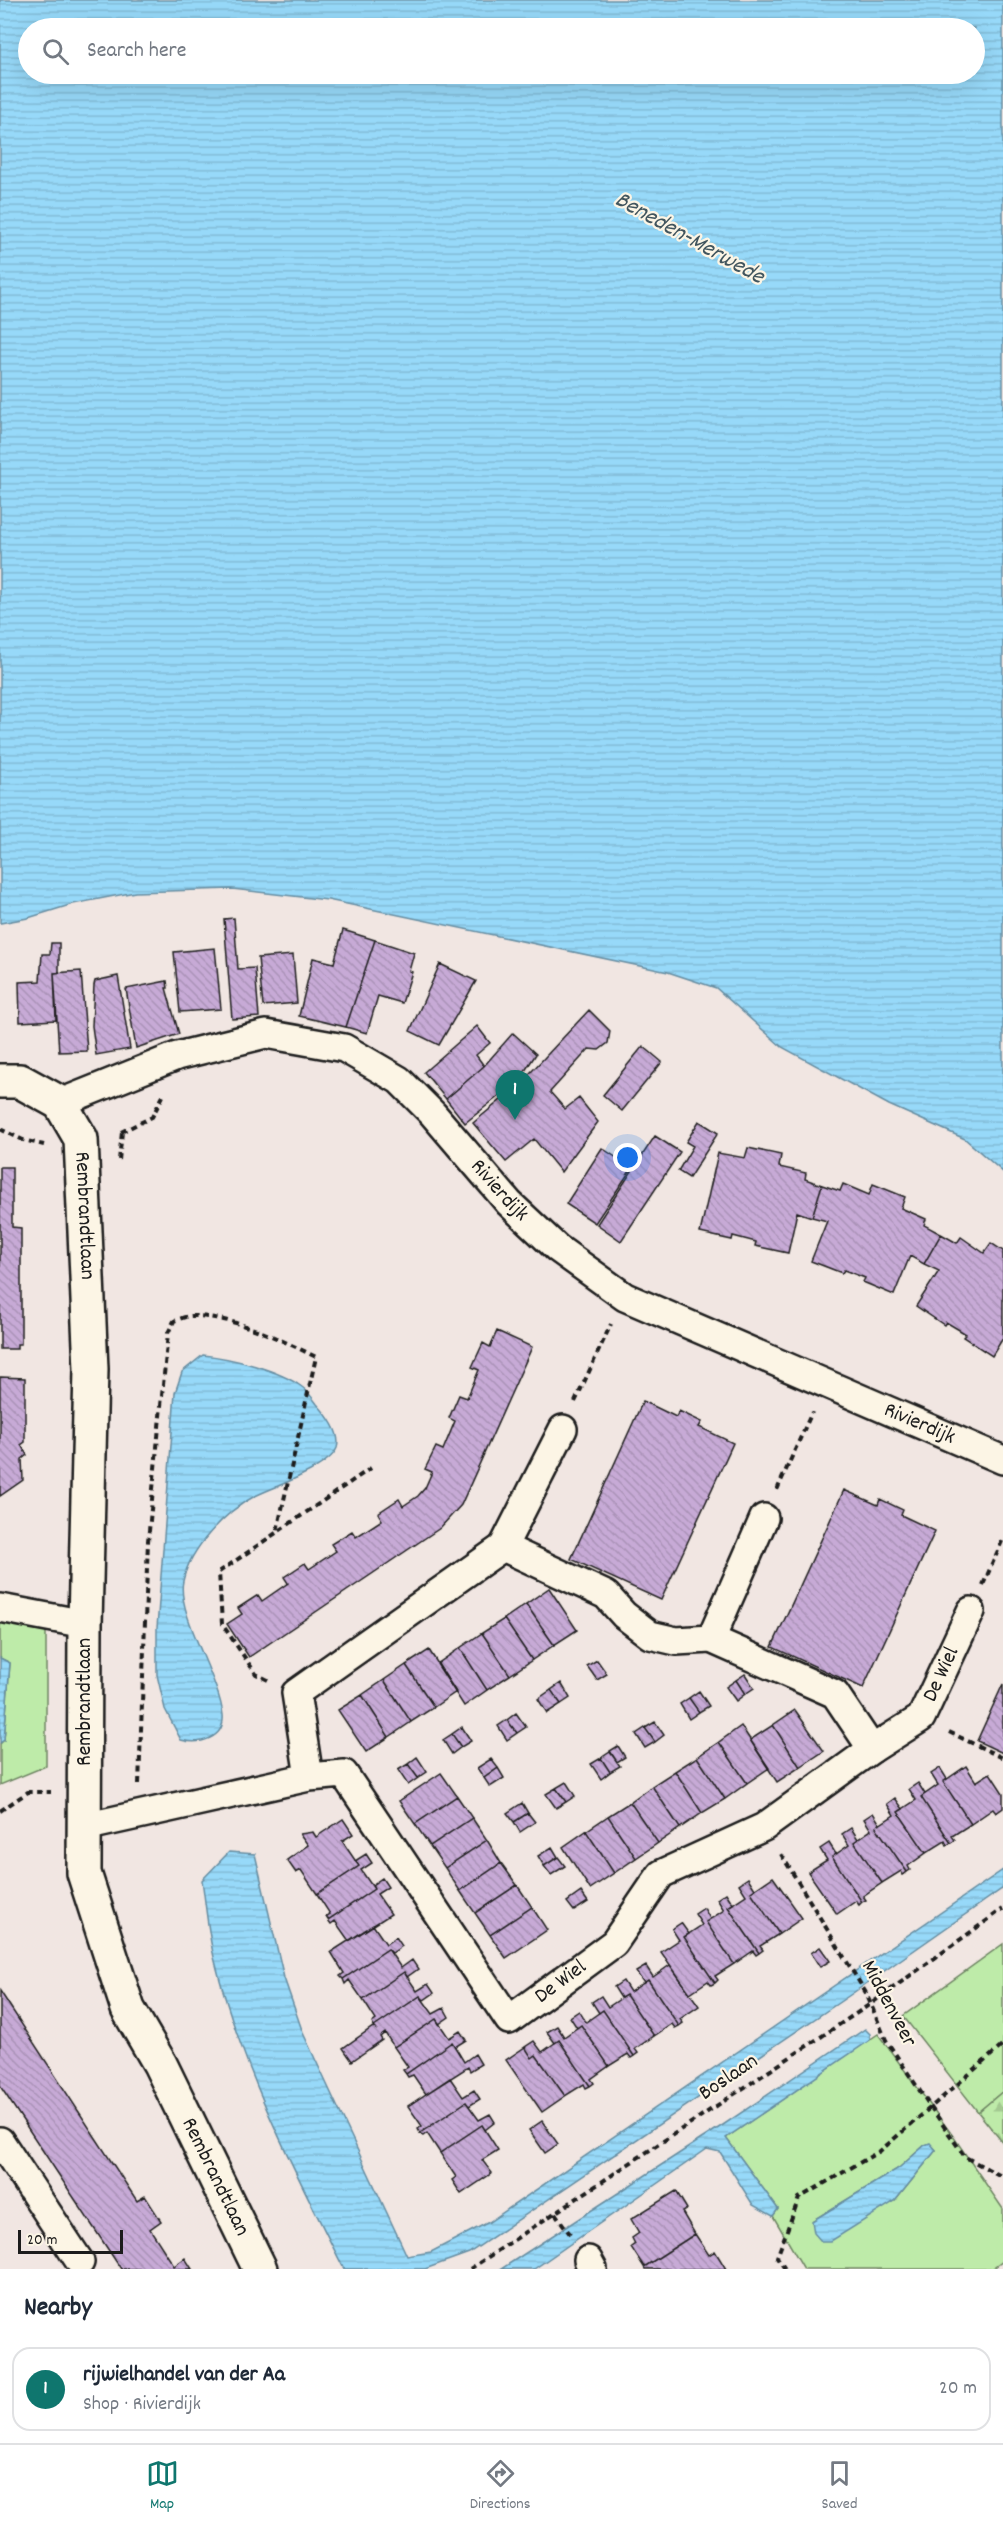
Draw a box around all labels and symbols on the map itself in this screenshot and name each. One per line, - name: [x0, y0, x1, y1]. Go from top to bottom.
- water label: Beneden-Merwede: [608, 184, 771, 295]
- pin: 1: [496, 1070, 534, 1120]
- your location: [613, 1143, 642, 1172]
- street label: Rembrandtlaan: [66, 1151, 103, 1280]
- street label: Rivierdijk: [463, 1152, 535, 1229]
- street label: Rivierdijk: [879, 1395, 960, 1453]
- street label: Rembrandtlaan: [70, 1638, 101, 1766]
- street label: De Wiel: [915, 1642, 968, 1707]
- street label: De Wiel: [528, 1952, 593, 2012]
- street label: Middenveer: [852, 1955, 924, 2054]
- street label: Boslaan: [693, 2047, 765, 2109]
- street label: Rembrandtlaan: [173, 2113, 257, 2242]
- scale bar: [18, 2227, 123, 2254]

